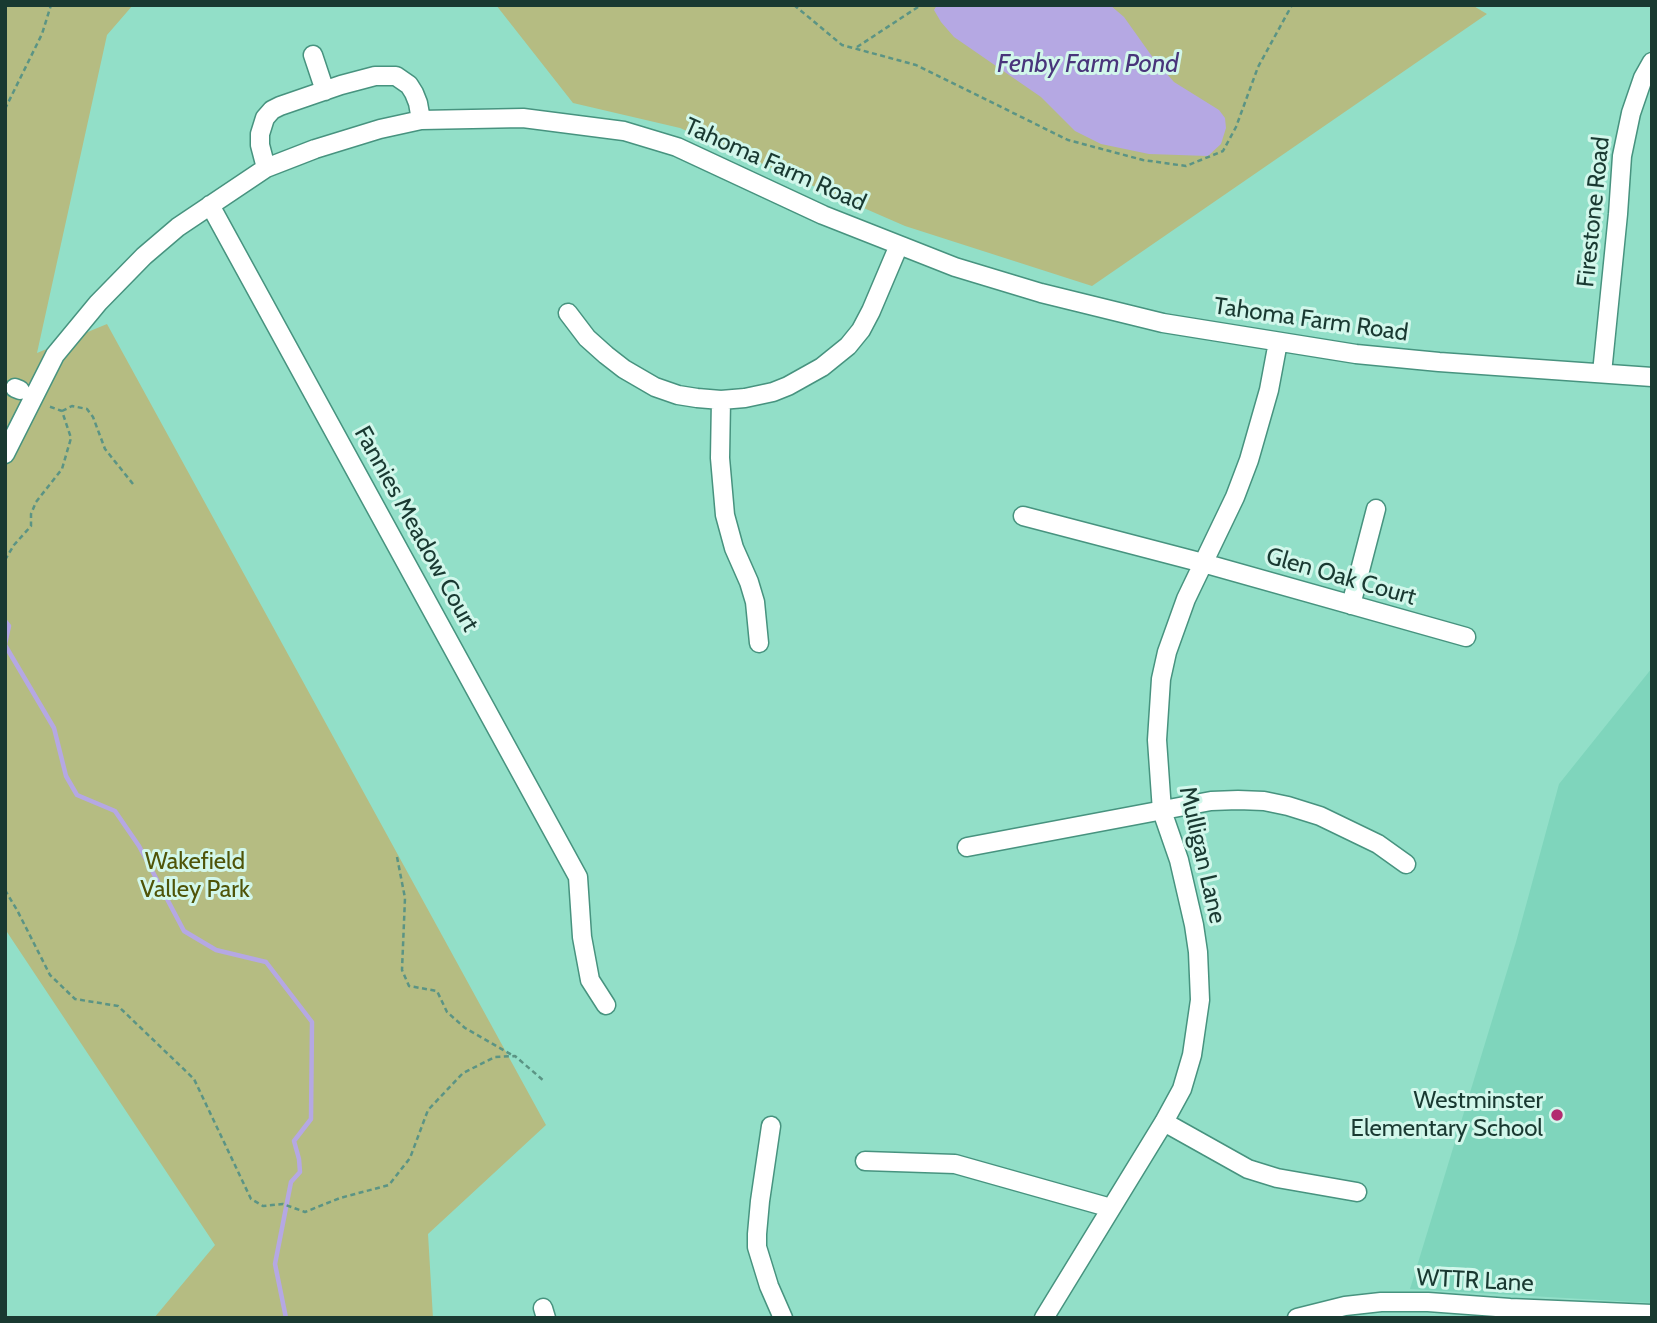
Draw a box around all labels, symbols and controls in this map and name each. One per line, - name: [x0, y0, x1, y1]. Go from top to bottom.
- water label: Fenby Farm Pond: [997, 48, 1179, 80]
- street label: Tahoma Farm Road: [680, 112, 870, 218]
- street label: Firestone Road: [1572, 135, 1616, 289]
- street label: Tahoma Farm Road: [1212, 292, 1410, 348]
- street label: Fannies Meadow Court: [348, 421, 484, 637]
- street label: Glen Oak Court: [1263, 542, 1419, 612]
- street label: Mulligan Lane: [1172, 784, 1232, 926]
- park label: Wakefield Valley Park: [140, 848, 250, 904]
- place label: Westminster Elementary School: [1351, 1087, 1543, 1143]
- marker: Westminster Elementary School: [1549, 1107, 1565, 1123]
- street label: WTTR Lane: [1416, 1264, 1534, 1298]

